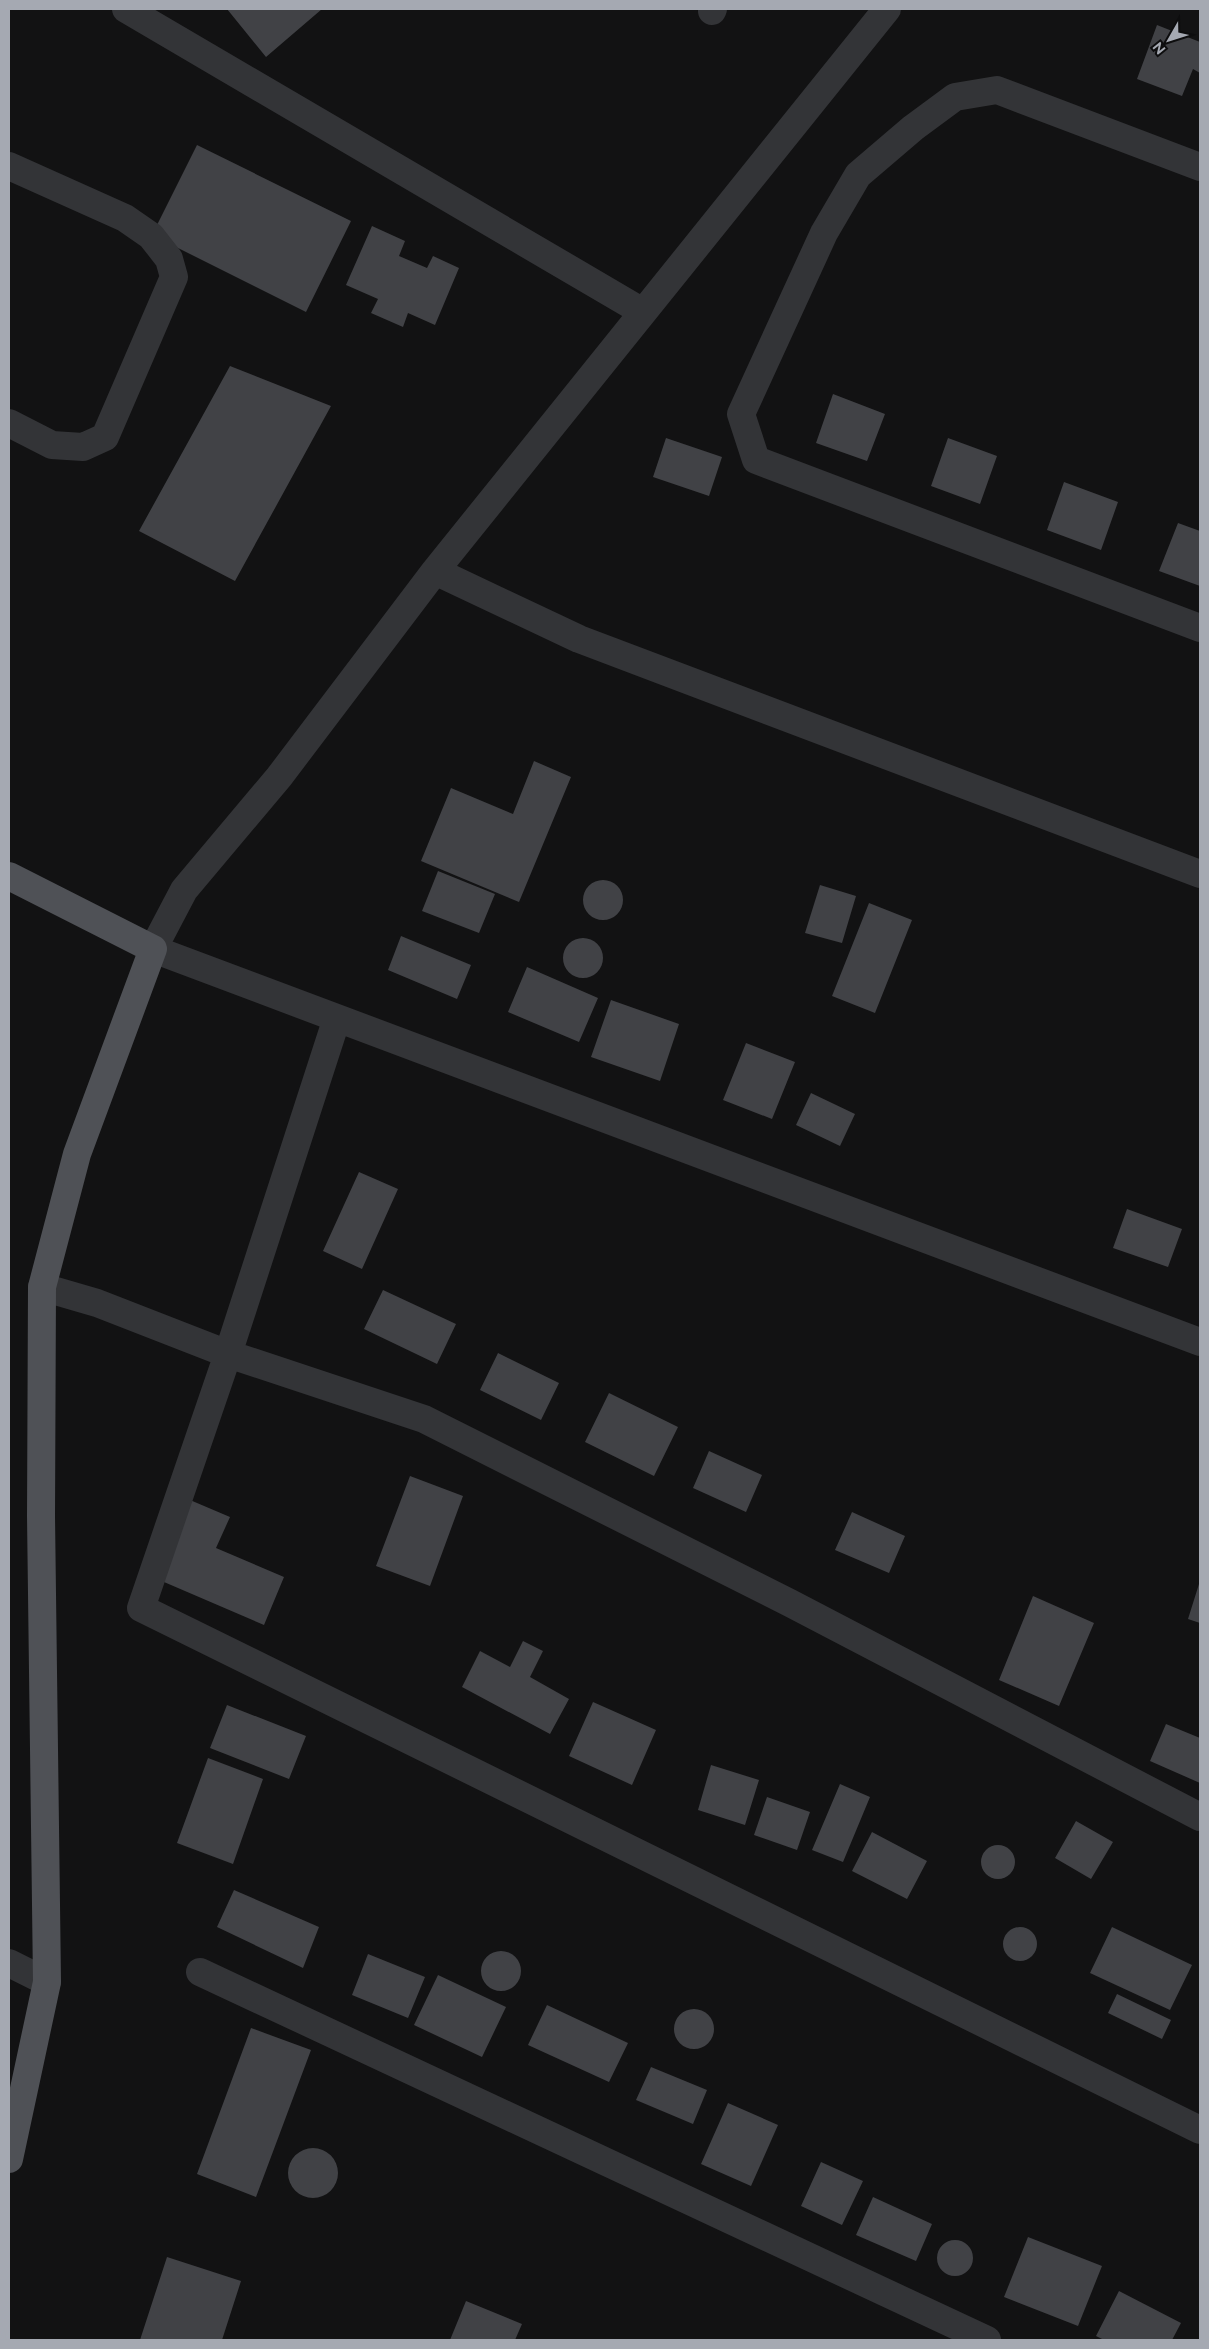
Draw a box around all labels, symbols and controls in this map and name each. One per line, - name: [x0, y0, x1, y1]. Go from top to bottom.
- north arrow: [1144, 15, 1194, 65]
- text: N: [1149, 39, 1168, 57]

